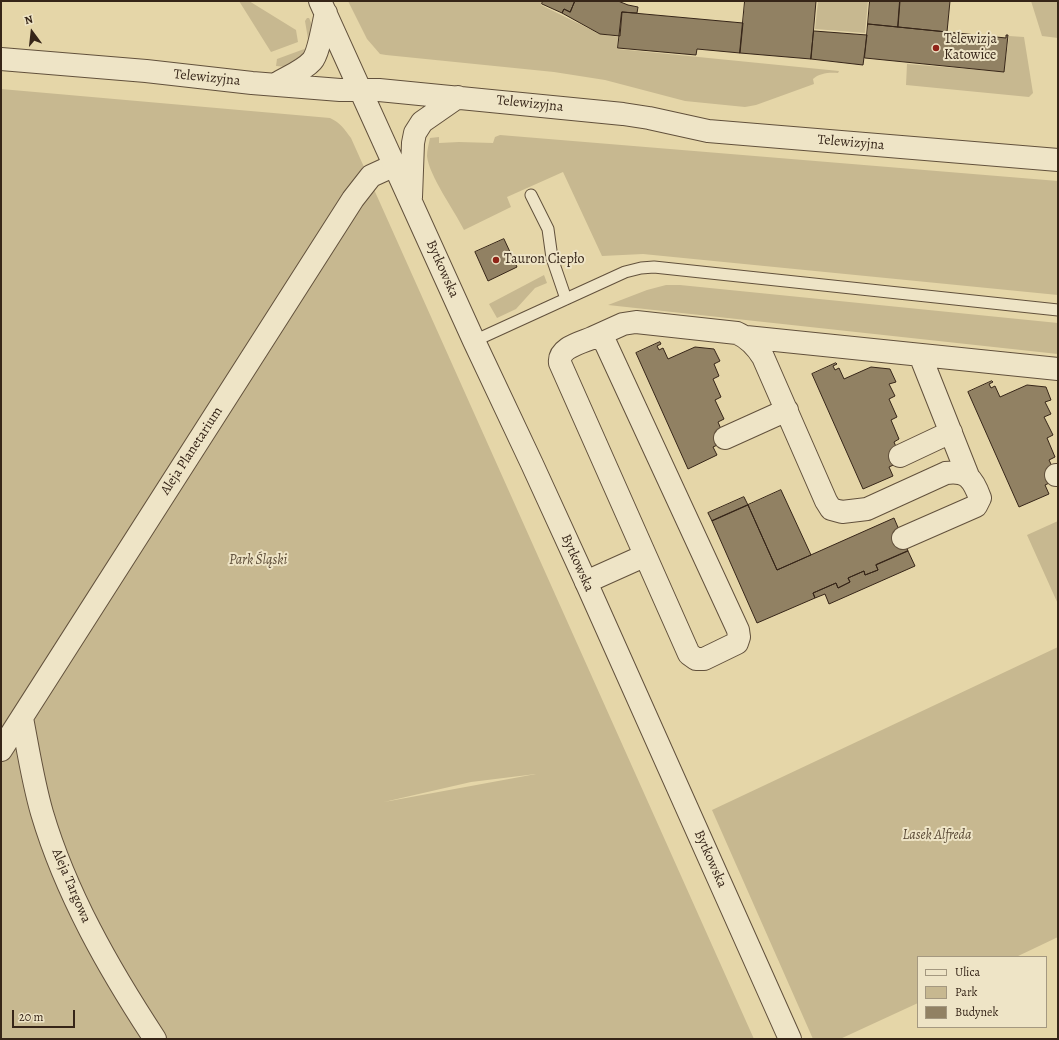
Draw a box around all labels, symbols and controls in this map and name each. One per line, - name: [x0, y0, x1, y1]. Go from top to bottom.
- north arrow: [12, 12, 52, 52]
- text: N: [23, 12, 35, 28]
- place label: Telewizja Katowice: [944, 32, 997, 64]
- marker: Telewizja Katowice: [931, 43, 941, 53]
- street label: Telewizyjna: [173, 66, 241, 90]
- street label: Telewizyjna: [496, 92, 564, 116]
- street label: Telewizyjna: [817, 132, 885, 154]
- street label: Bytkowska: [422, 238, 462, 300]
- place label: Tauron Ciepło: [504, 252, 585, 268]
- marker: Tauron Ciepło: [491, 255, 501, 265]
- street label: Aleja Planetarium: [157, 404, 227, 498]
- street label: Bytkowska: [557, 532, 597, 594]
- park label: Park Śląski: [229, 553, 287, 569]
- street label: Bytkowska: [690, 828, 730, 890]
- park label: Lasek Alfreda: [903, 828, 971, 844]
- street label: Aleja Targowa: [48, 846, 94, 926]
- legend: [917, 956, 1047, 1028]
- text: Ulica: [955, 964, 980, 980]
- text: Park: [955, 984, 978, 1000]
- scale bar: [14, 1002, 77, 1028]
- text: Budynek: [955, 1004, 998, 1020]
- text: 20 m: [19, 1009, 43, 1025]

